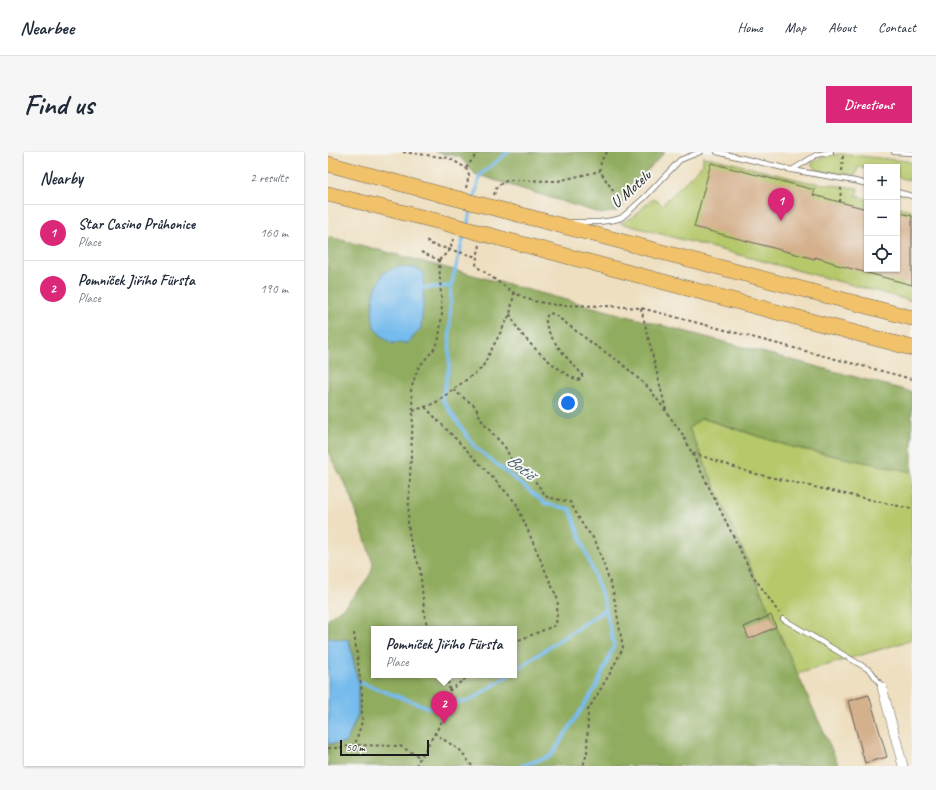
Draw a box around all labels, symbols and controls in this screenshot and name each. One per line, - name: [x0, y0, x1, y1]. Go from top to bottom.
- text: Nearbee: [20, 16, 74, 40]
- text: Home: [737, 19, 763, 36]
- text: Map: [785, 19, 806, 36]
- text: About: [828, 19, 856, 36]
- text: Contact: [878, 19, 916, 36]
- button: Directions: [826, 86, 912, 123]
- text: Find us: [24, 87, 94, 122]
- map controls: [864, 164, 900, 272]
- button: +: [864, 164, 900, 200]
- street label: U Motelu: [607, 165, 656, 212]
- text: Nearby: [40, 168, 83, 189]
- text: 2 results: [250, 170, 288, 186]
- pin: 1: [768, 188, 794, 221]
- button: −: [864, 200, 900, 236]
- text: Star Casino Průhonice: [78, 215, 195, 234]
- text: 1: [50, 225, 56, 241]
- text: 160 m: [260, 225, 288, 241]
- text: Place: [78, 234, 101, 250]
- button: locate: [864, 236, 900, 272]
- text: Pomníček Jiřího Fürsta: [78, 271, 195, 290]
- text: 2: [50, 281, 56, 297]
- text: 190 m: [260, 281, 288, 297]
- text: Place: [78, 290, 101, 306]
- your location: [558, 393, 578, 413]
- water label: Botič: [503, 449, 543, 488]
- popup: [371, 626, 517, 678]
- text: Pomníček Jiřího Fürsta: [386, 635, 502, 654]
- text: Place: [386, 654, 408, 670]
- pin: 2: [431, 691, 457, 724]
- scale bar: [340, 738, 429, 757]
- text: 50 m: [346, 740, 365, 754]

